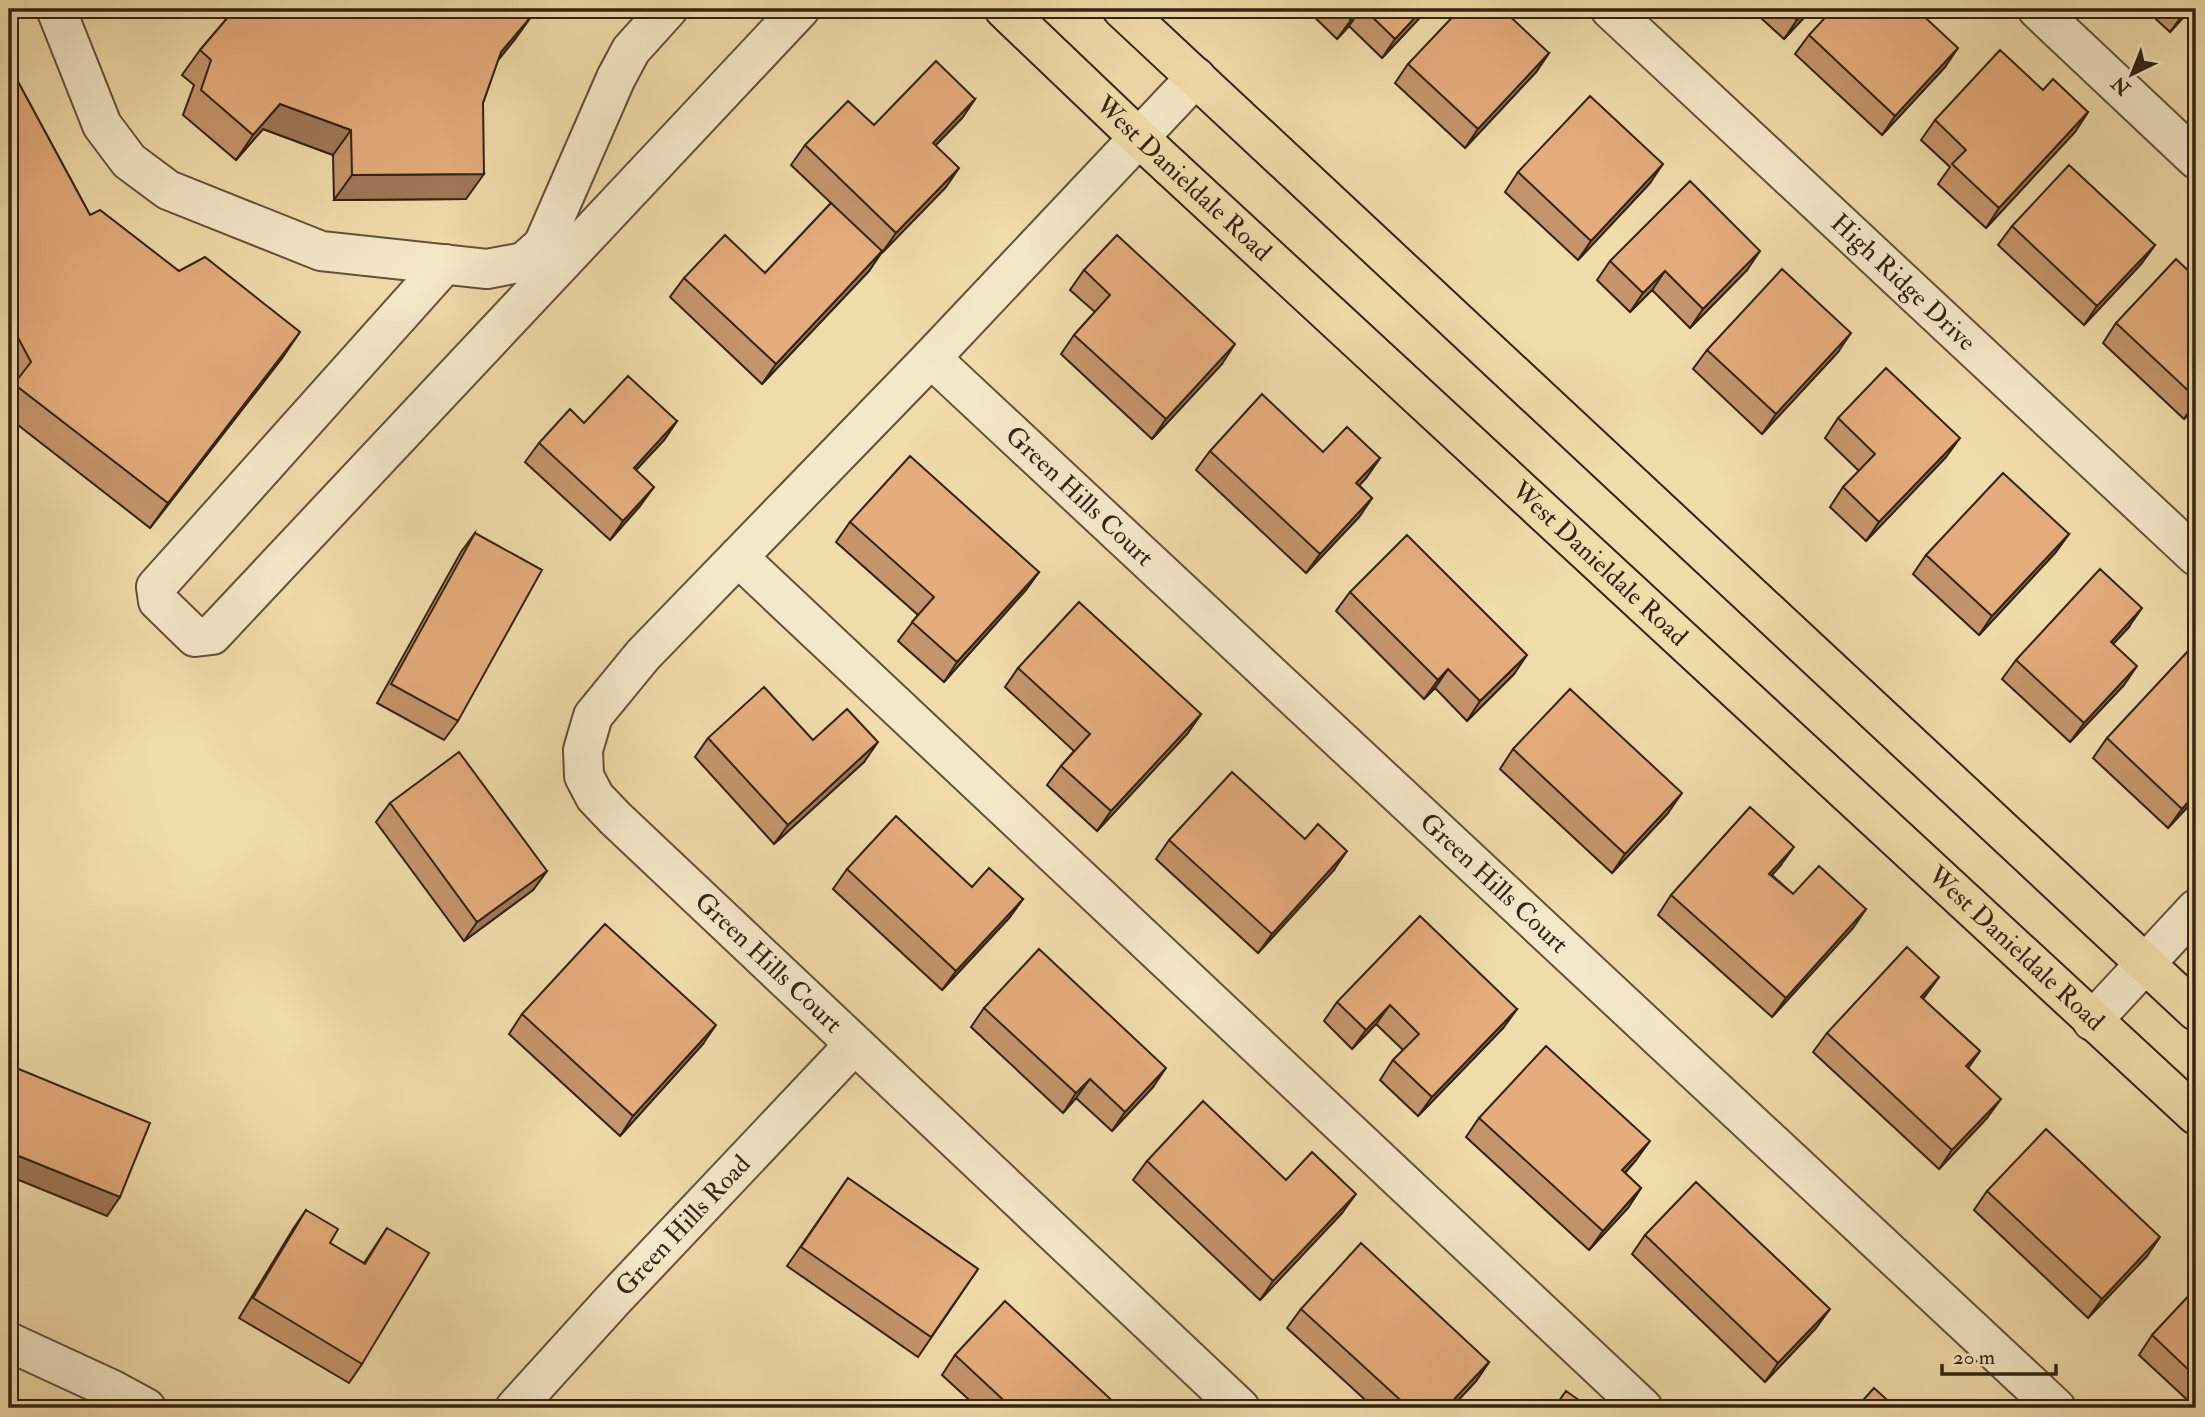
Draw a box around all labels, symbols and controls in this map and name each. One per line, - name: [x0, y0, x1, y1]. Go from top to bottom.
- north arrow: [2096, 38, 2166, 108]
- text: N: [2106, 70, 2136, 101]
- street label: West Danieldale Road: [1088, 89, 1278, 268]
- street label: High Ridge Drive: [1824, 207, 1983, 358]
- street label: Green Hills Court: [999, 420, 1160, 573]
- street label: West Danieldale Road: [1504, 474, 1694, 653]
- street label: Green Hills Court: [1413, 806, 1575, 960]
- street label: West Danieldale Road: [1921, 859, 2111, 1038]
- street label: Green Hills Court: [688, 886, 849, 1040]
- street label: Green Hills Road: [609, 1148, 758, 1303]
- scale bar: [1942, 1333, 2056, 1377]
- text: 20 m: [1953, 1344, 1995, 1371]

